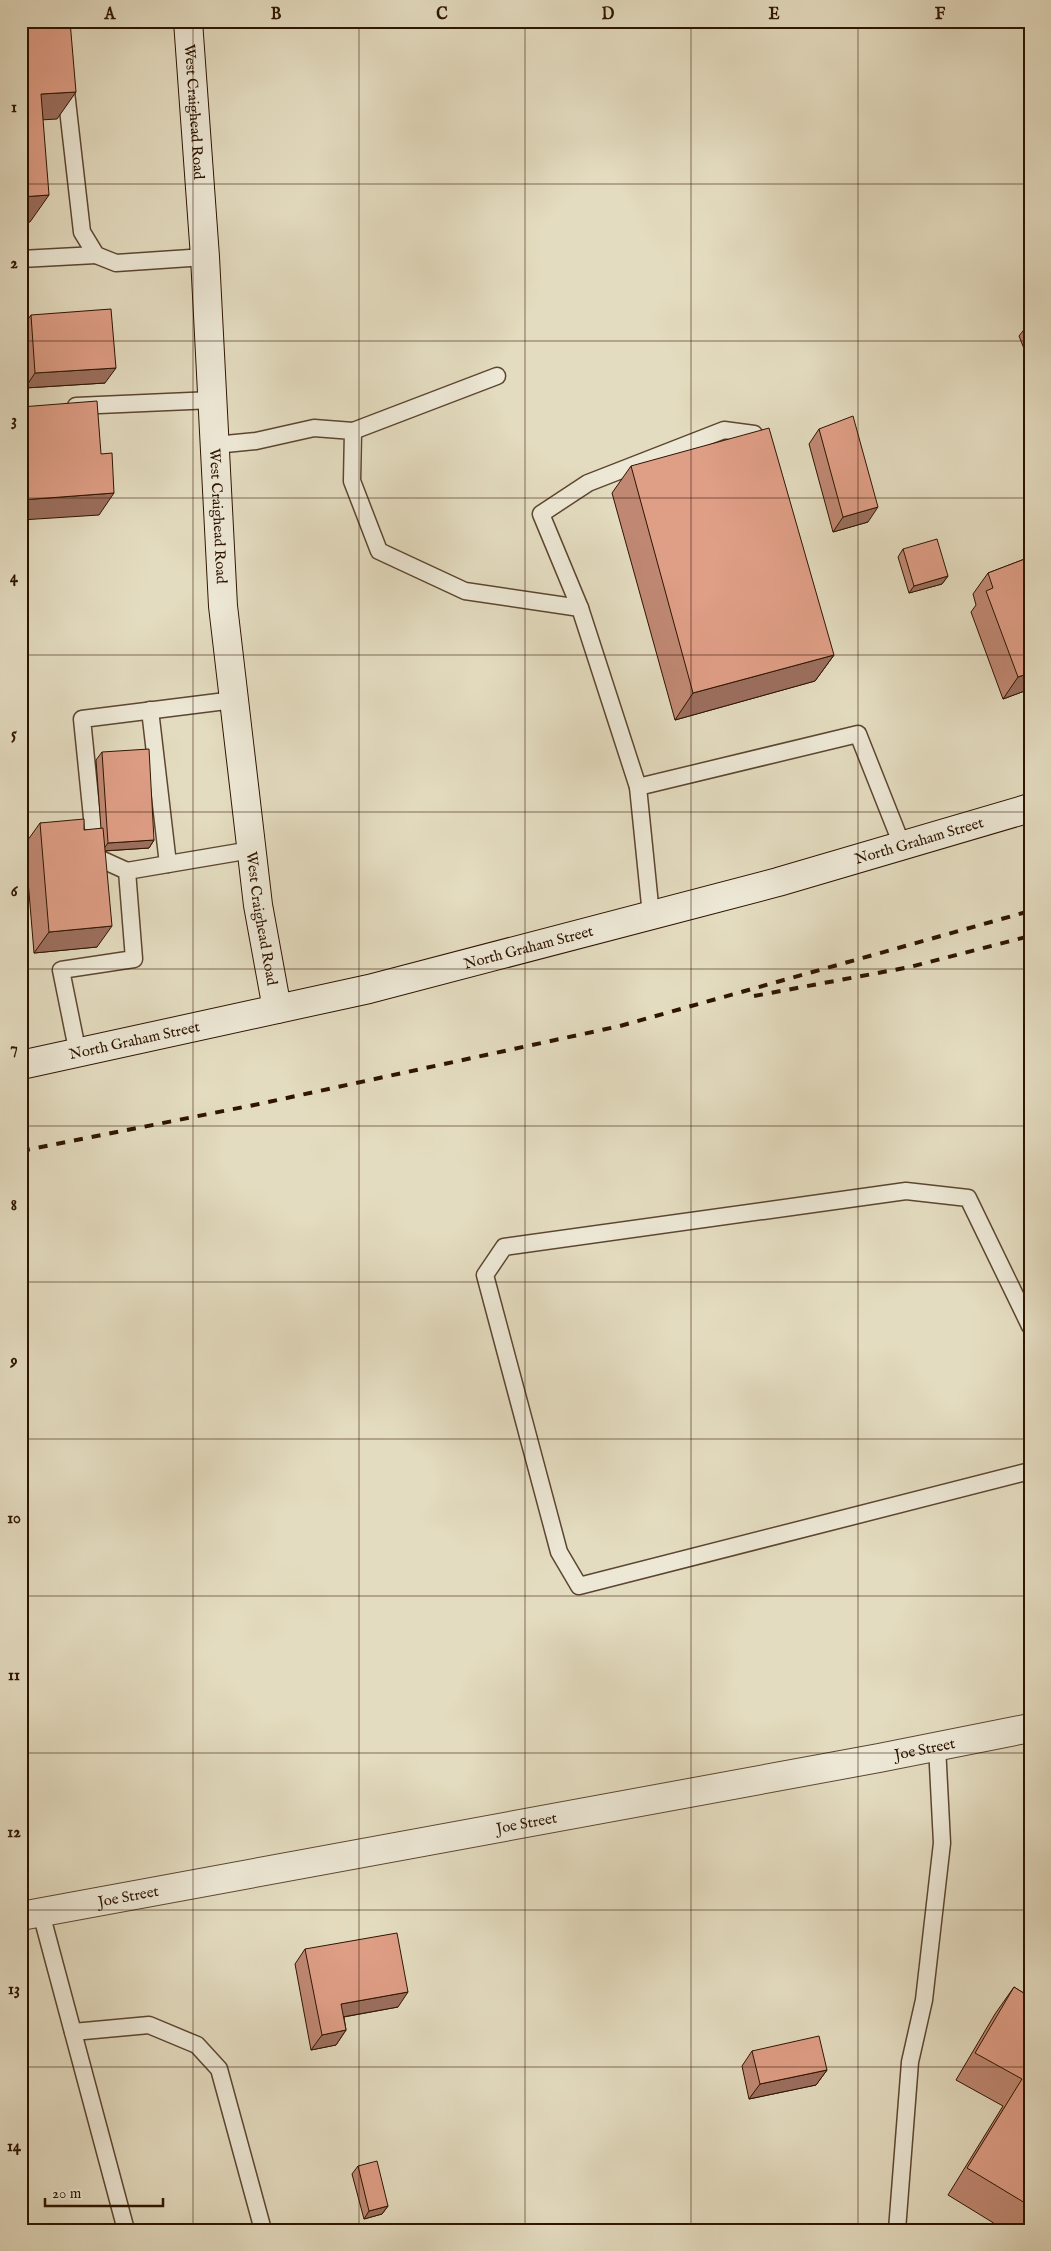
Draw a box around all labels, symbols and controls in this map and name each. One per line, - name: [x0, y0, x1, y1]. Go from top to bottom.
- text: A: [104, 5, 117, 25]
- text: B: [271, 5, 282, 25]
- text: C: [436, 5, 448, 25]
- text: D: [602, 5, 615, 25]
- text: E: [768, 5, 780, 25]
- text: F: [935, 5, 946, 25]
- street label: West Craighead Road: [180, 44, 208, 181]
- text: 1: [11, 98, 17, 118]
- text: 2: [10, 254, 18, 274]
- text: 3: [11, 411, 17, 431]
- street label: West Craighead Road: [205, 448, 231, 585]
- text: 4: [10, 568, 19, 588]
- text: 5: [11, 725, 17, 745]
- street label: North Graham Street: [853, 813, 986, 869]
- street label: West Craighead Road: [242, 850, 282, 988]
- text: 6: [11, 882, 19, 902]
- street label: North Graham Street: [462, 922, 595, 974]
- street label: North Graham Street: [67, 1017, 202, 1064]
- text: 7: [10, 1039, 18, 1059]
- text: 8: [11, 1196, 17, 1216]
- text: 9: [10, 1352, 18, 1372]
- text: 10: [7, 1509, 21, 1529]
- text: 11: [8, 1666, 20, 1686]
- street label: Joe Street: [891, 1734, 957, 1765]
- street label: Joe Street: [493, 1809, 558, 1839]
- text: 12: [7, 1823, 21, 1843]
- street label: Joe Street: [94, 1882, 160, 1912]
- text: 13: [8, 1980, 20, 2000]
- text: 14: [7, 2137, 22, 2157]
- scale bar: [45, 2176, 162, 2208]
- text: 20 m: [52, 2184, 82, 2203]

